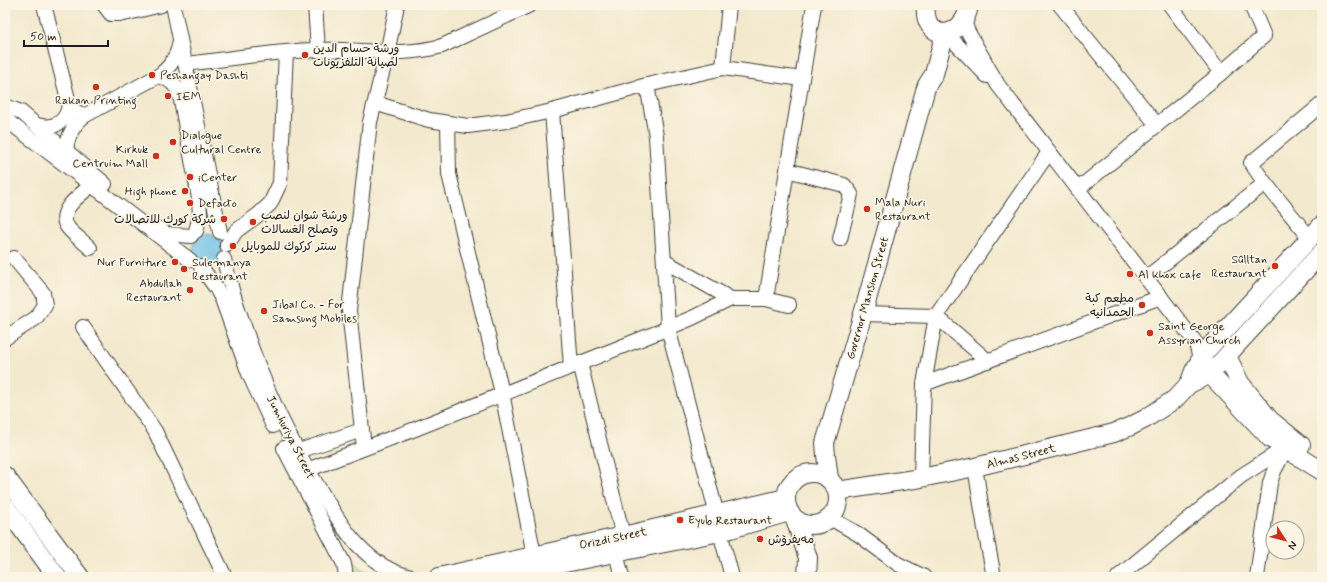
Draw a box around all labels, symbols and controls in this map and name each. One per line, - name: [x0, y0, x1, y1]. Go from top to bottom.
- scale bar: [24, 22, 108, 48]
- text: 50 m: [30, 29, 57, 45]
- place label: ورشة حسام الدين لصيانة التلفزيونات: [313, 41, 399, 71]
- marker: ورشة حسام الدين لصيانة التلفزيونات: [300, 50, 310, 60]
- place label: Peshangay Dashti: [160, 68, 248, 85]
- marker: Peshangay Dashti: [147, 70, 157, 80]
- marker: Rakan Printing: [91, 82, 101, 92]
- place label: IEM: [176, 89, 201, 105]
- marker: IEM: [163, 91, 173, 101]
- place label: Rakan Printing: [55, 93, 137, 110]
- place label: Dialogue Cultural Centre: [181, 128, 262, 158]
- marker: Dialogue Cultural Centre: [168, 137, 178, 147]
- place label: Kirkuk Centruim Mall: [73, 142, 148, 172]
- marker: Kirkuk Centruim Mall: [151, 151, 161, 161]
- place label: iCenter: [198, 170, 237, 186]
- marker: iCenter: [185, 172, 195, 182]
- place label: High phone: [125, 184, 177, 201]
- marker: High phone: [180, 186, 190, 196]
- place label: Mala Nuri Restaurant: [875, 195, 931, 225]
- place label: Defacto: [198, 196, 237, 212]
- marker: Defacto: [185, 198, 195, 208]
- marker: Mala Nuri Restaurant: [862, 204, 872, 214]
- place label: ورشة شوان لنصب وتصلح الغسالات: [261, 208, 348, 238]
- place label: شركة كورك للاتصالات: [114, 212, 216, 228]
- marker: شركة كورك للاتصالات: [219, 214, 229, 224]
- marker: ورشة شوان لنصب وتصلح الغسالات: [248, 217, 258, 227]
- street label: Governor Mansion Street: [843, 235, 893, 361]
- place label: سنتر كركوك للموبايل: [241, 239, 337, 255]
- marker: سنتر كركوك للموبايل: [228, 241, 238, 251]
- place label: Sûlltan Restaurant: [1211, 252, 1267, 282]
- place label: Nur Furniture: [97, 255, 167, 271]
- place label: Sulemanya Restaurant: [192, 255, 251, 285]
- marker: Nur Furniture: [170, 257, 180, 267]
- marker: Sûlltan Restaurant: [1270, 261, 1280, 271]
- marker: Sulemanya Restaurant: [179, 264, 189, 274]
- place label: Al khox cafe: [1138, 267, 1201, 283]
- marker: Al khox cafe: [1125, 269, 1135, 279]
- place label: Abdullah Restaurant: [126, 276, 182, 306]
- marker: Abdullah Restaurant: [185, 285, 195, 295]
- place label: مطعم كبة الحمدانيه: [1085, 291, 1134, 321]
- place label: Jibal Co. - For Samsung Mobiles: [272, 297, 357, 328]
- marker: مطعم كبة الحمدانيه: [1137, 300, 1147, 310]
- marker: Jibal Co. - For Samsung Mobiles: [259, 306, 269, 316]
- place label: Saint George Assyrian Church: [1158, 319, 1241, 349]
- marker: Saint George Assyrian Church: [1145, 328, 1155, 338]
- street label: Jumhuriya Street: [262, 393, 318, 482]
- street label: Almas Street: [985, 441, 1057, 473]
- place label: Eyub Restaurant: [688, 513, 773, 529]
- marker: Eyub Restaurant: [675, 515, 685, 525]
- north arrow: [1265, 520, 1305, 560]
- street label: Orizdi Street: [578, 524, 648, 554]
- place label: مەیفرۆش: [768, 532, 814, 548]
- marker: مەیفرۆش: [755, 534, 765, 544]
- text: N: [1284, 538, 1300, 552]

